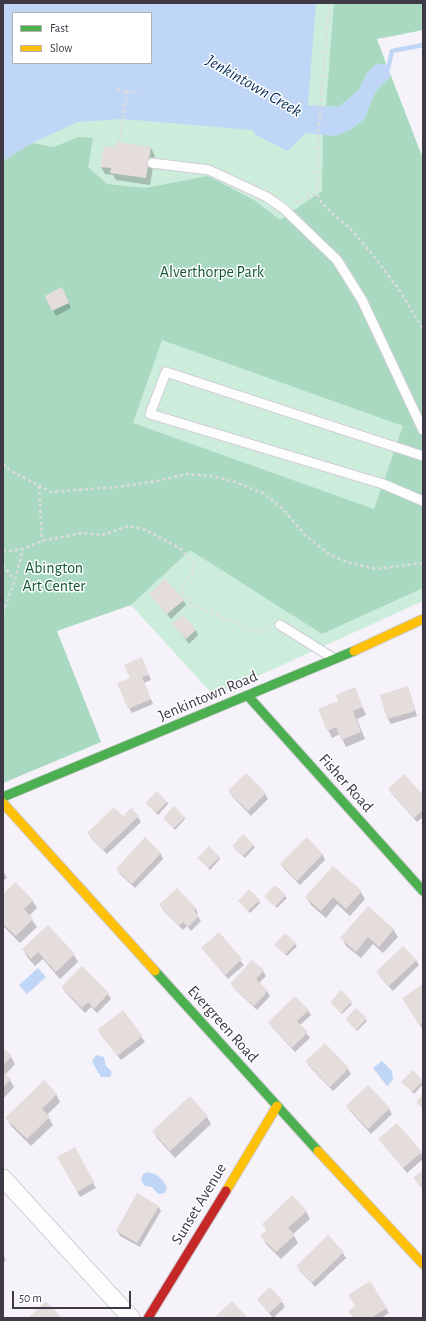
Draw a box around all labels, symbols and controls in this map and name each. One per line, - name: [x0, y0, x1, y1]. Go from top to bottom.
- legend: [12, 12, 152, 64]
- text: Fast: [50, 22, 69, 34]
- text: Slow: [50, 42, 72, 54]
- water label: Jenkintown Creek: [203, 50, 305, 122]
- park label: Alverthorpe Park: [160, 262, 264, 282]
- park label: Abington Art Center: [22, 558, 86, 596]
- street label: Jenkintown Road: [156, 667, 260, 725]
- street label: Fisher Road: [315, 750, 377, 816]
- street label: Evergreen Road: [184, 982, 262, 1066]
- street label: Sunset Avenue: [167, 1160, 231, 1248]
- scale bar: [14, 1283, 133, 1309]
- text: 50 m: [19, 1292, 42, 1304]

